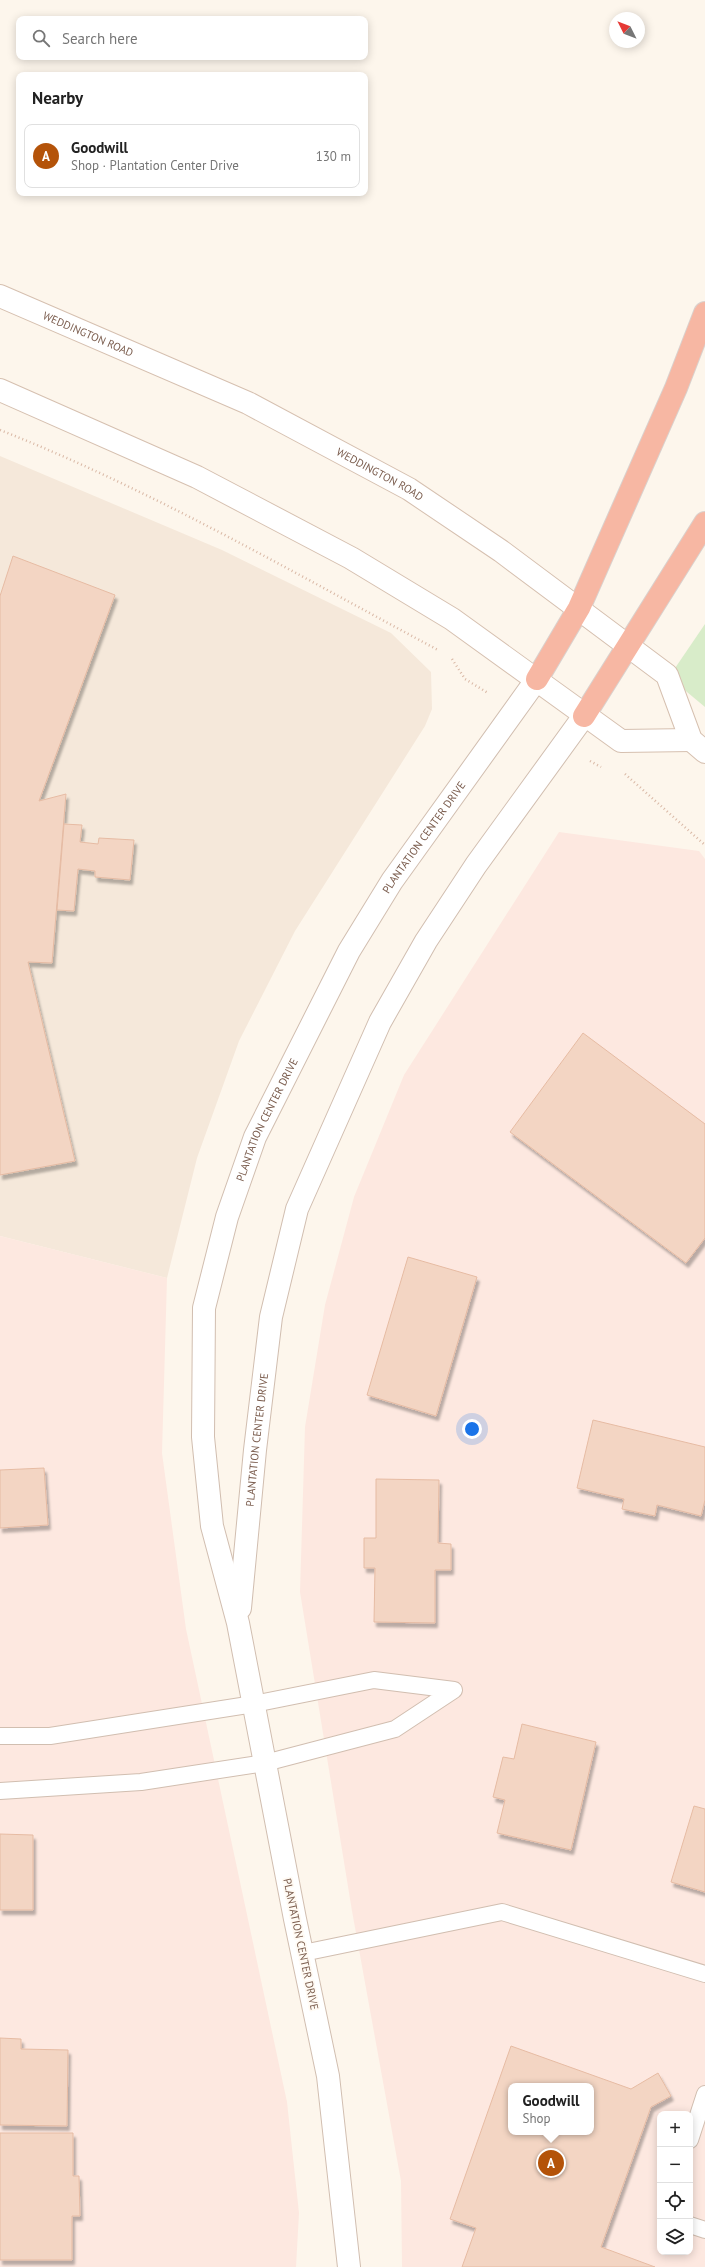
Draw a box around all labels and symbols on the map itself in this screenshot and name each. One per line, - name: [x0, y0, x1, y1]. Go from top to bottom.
- north arrow: [609, 12, 645, 48]
- street label: WEDDINGTON ROAD: [41, 308, 136, 360]
- street label: WEDDINGTON ROAD: [334, 445, 426, 504]
- street label: PLANTATION CENTER DRIVE: [379, 779, 468, 896]
- street label: PLANTATION CENTER DRIVE: [233, 1056, 301, 1183]
- street label: PLANTATION CENTER DRIVE: [243, 1372, 271, 1507]
- your location: [462, 1419, 482, 1439]
- street label: PLANTATION CENTER DRIVE: [280, 1877, 322, 2011]
- pin: A: [538, 2148, 564, 2178]

